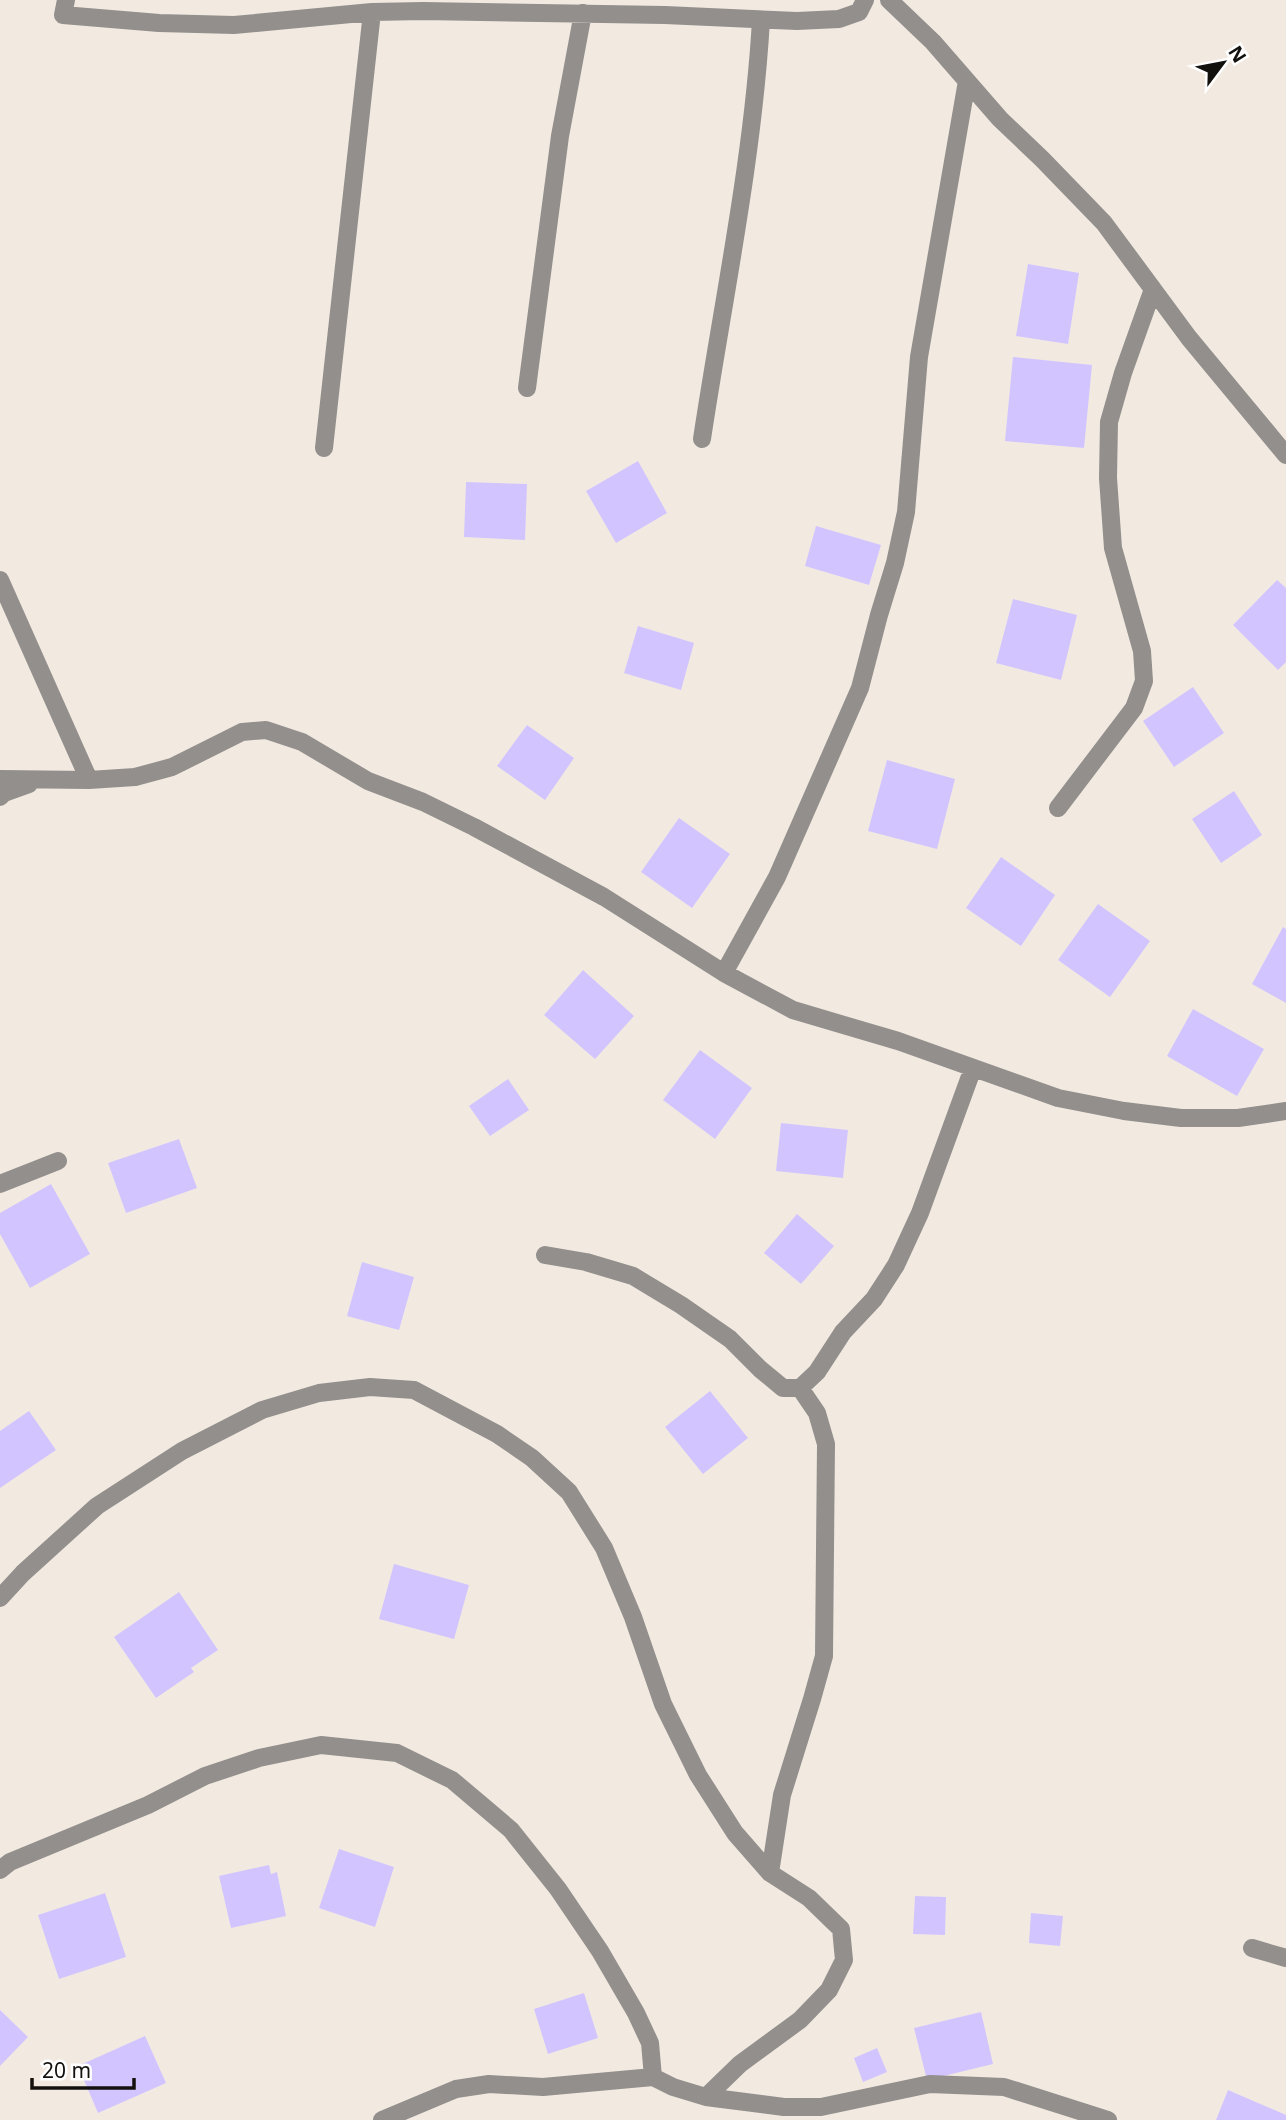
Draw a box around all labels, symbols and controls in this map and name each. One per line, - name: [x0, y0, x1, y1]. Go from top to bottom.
- north arrow: [1188, 28, 1258, 98]
- text: N: [1222, 41, 1253, 67]
- scale bar: [32, 2046, 133, 2090]
- text: 20 m: [42, 2056, 91, 2084]

